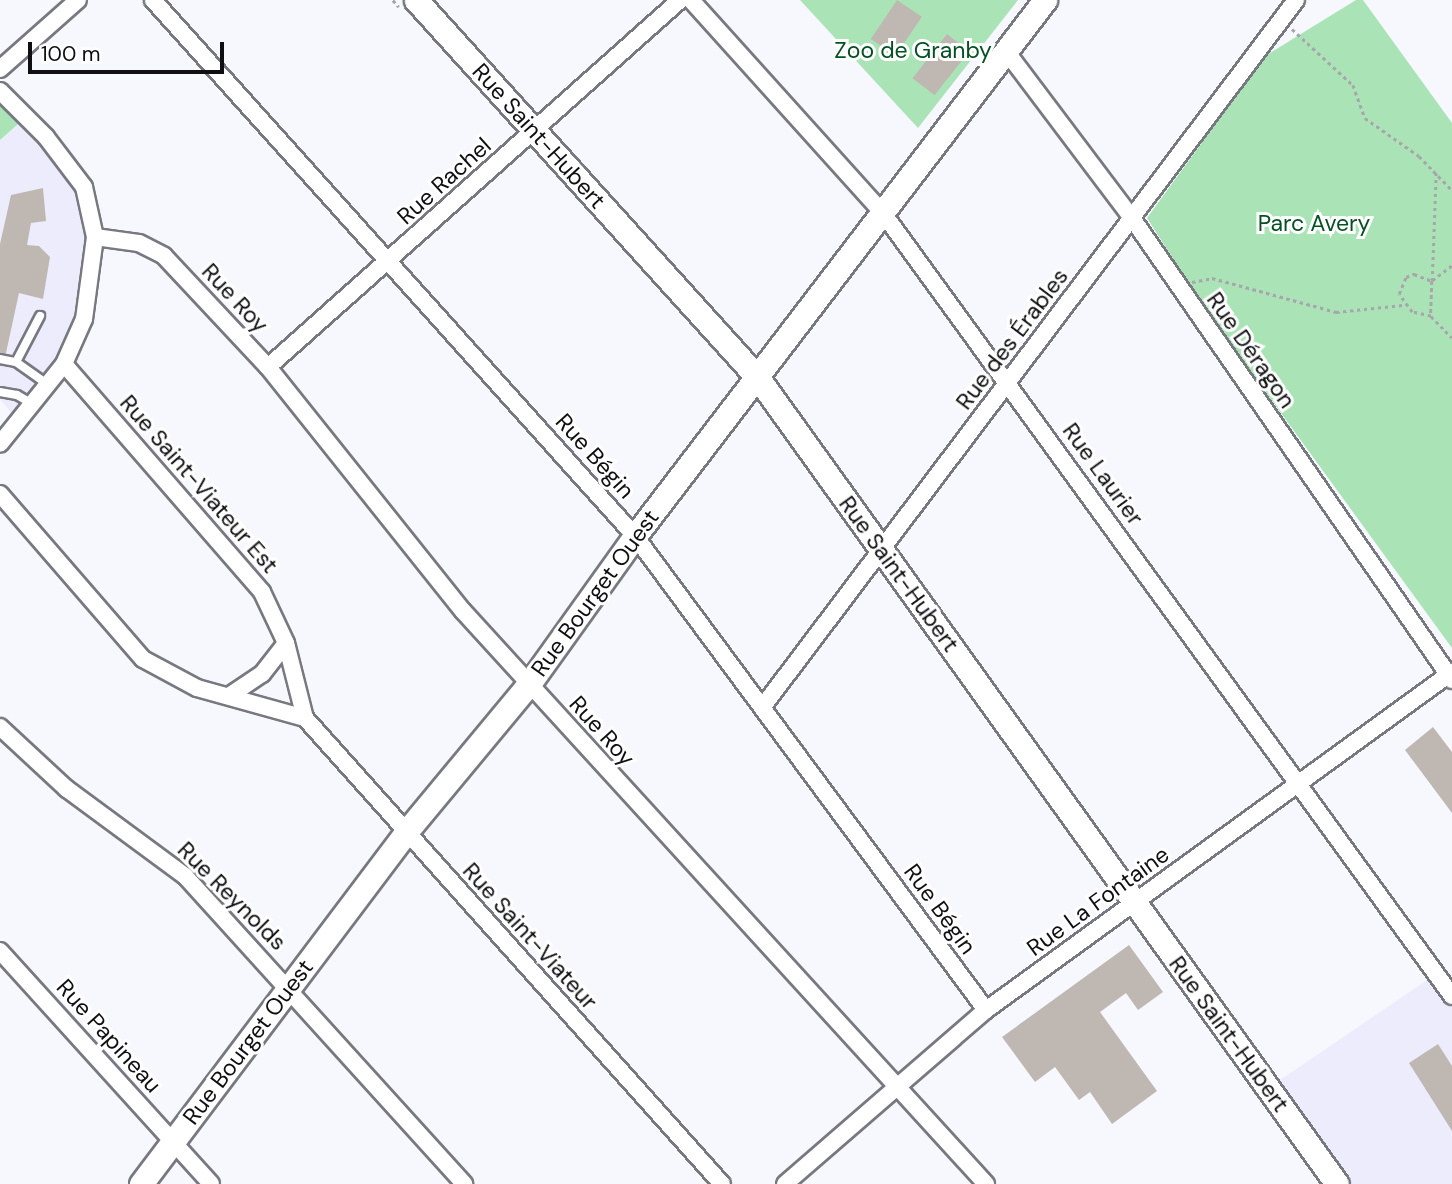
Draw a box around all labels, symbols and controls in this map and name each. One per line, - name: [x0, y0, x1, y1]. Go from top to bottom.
- scale bar: [32, 28, 228, 72]
- park label: Zoo de Granby: [834, 36, 992, 64]
- text: 100 m: [41, 40, 101, 68]
- street label: Rue Saint-Hubert: [467, 58, 611, 214]
- street label: Rue Rachel: [391, 132, 497, 230]
- park label: Parc Avery: [1258, 209, 1370, 237]
- street label: Rue Roy: [196, 258, 274, 338]
- street label: Rue des Érables: [950, 263, 1074, 415]
- street label: Rue Déragon: [1201, 287, 1301, 413]
- street label: Rue Saint-Viateur Est: [114, 389, 284, 579]
- street label: Rue Bégin: [550, 408, 640, 504]
- street label: Rue Laurier: [1057, 418, 1149, 530]
- street label: Rue Saint-Hubert: [833, 491, 965, 657]
- street label: Rue Bourget Ouest: [525, 504, 665, 682]
- street label: Rue Roy: [563, 690, 641, 772]
- street label: Rue Reynolds: [172, 836, 292, 956]
- street label: Rue La Fontaine: [1022, 840, 1174, 962]
- street label: Rue Saint-Viateur: [457, 857, 603, 1015]
- street label: Rue Bégin: [898, 859, 982, 959]
- street label: Rue Saint-Hubert: [1163, 951, 1295, 1117]
- street label: Rue Bourget Ouest: [177, 954, 319, 1130]
- street label: Rue Papineau: [51, 974, 167, 1098]

